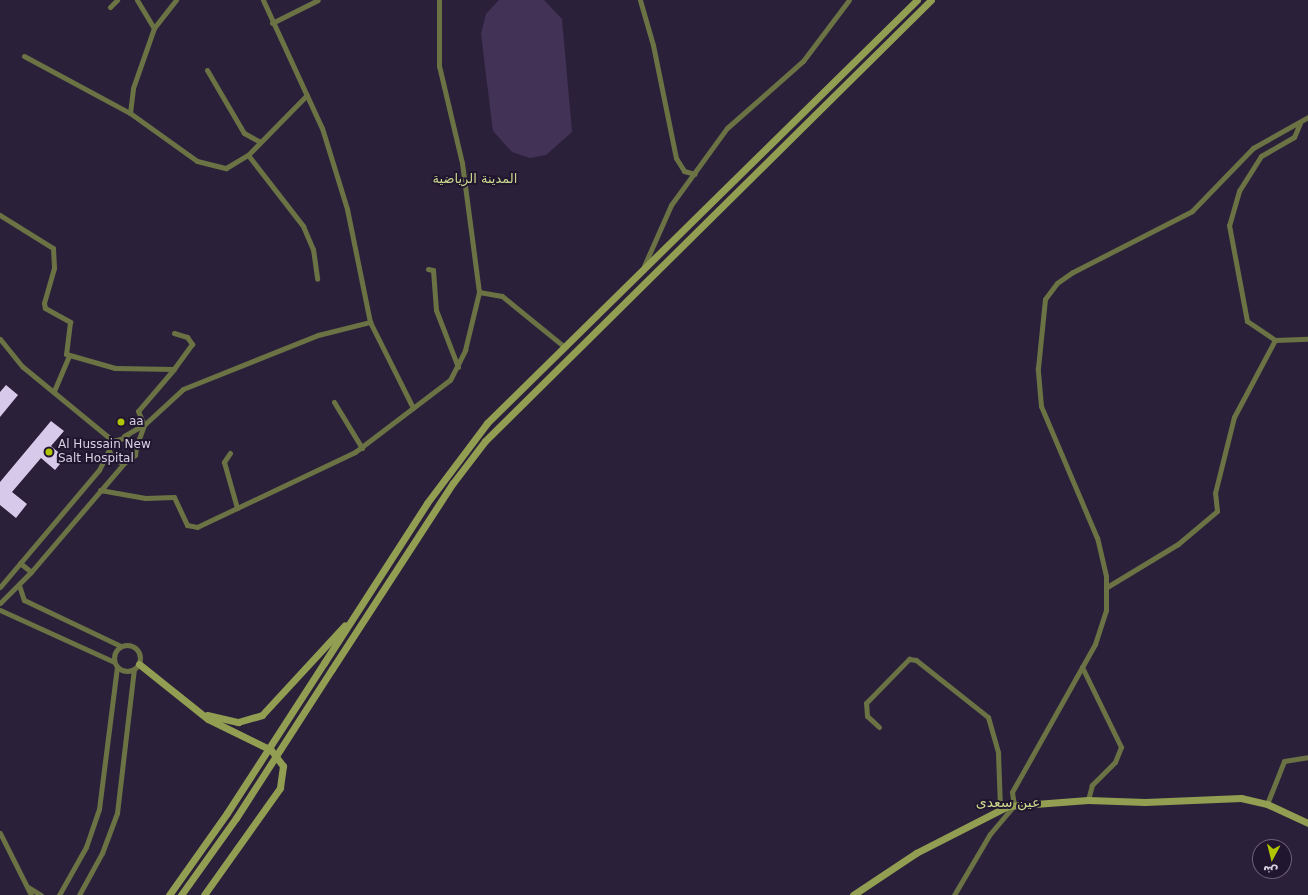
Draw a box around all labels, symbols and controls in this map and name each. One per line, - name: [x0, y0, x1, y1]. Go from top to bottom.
- district label: المدينة الرياضية: [433, 171, 517, 187]
- place label: aa: [129, 415, 144, 429]
- marker: aa: [116, 417, 126, 427]
- place label: Al Hussain New Salt Hospital: [58, 438, 151, 466]
- marker: Al Hussain New Salt Hospital: [43, 446, 55, 458]
- district label: عين سعدى: [976, 794, 1040, 810]
- north arrow: [1252, 839, 1292, 879]
- text: ش: [1262, 863, 1279, 878]

